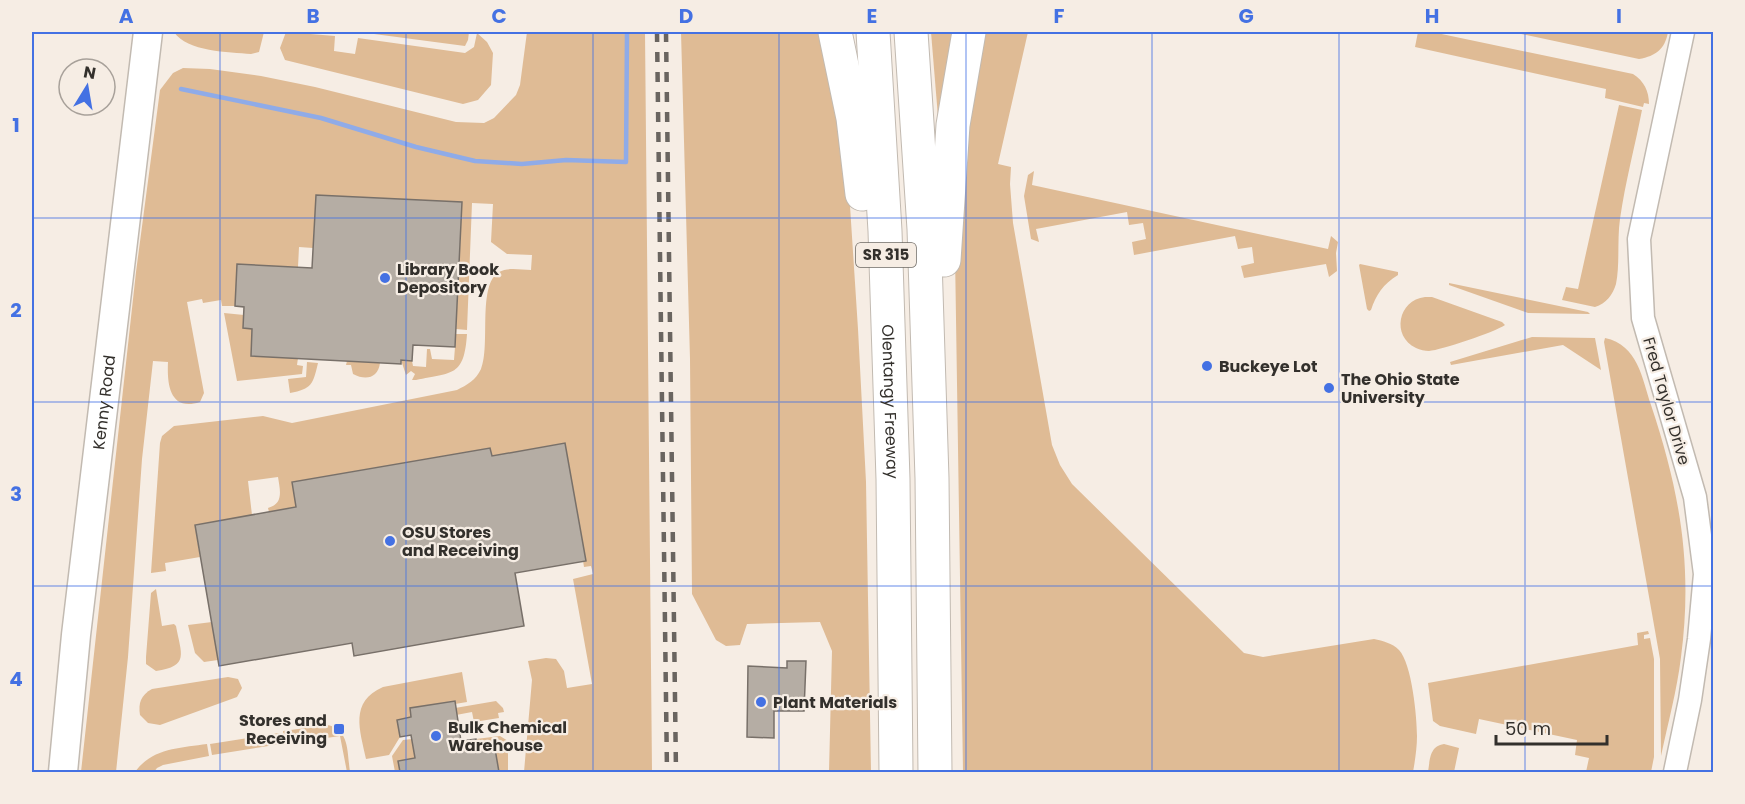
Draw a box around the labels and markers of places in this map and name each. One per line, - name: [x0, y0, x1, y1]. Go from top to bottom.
- place label: Library Book Depository: [397, 258, 499, 299]
- marker: Library Book Depository: [378, 271, 392, 285]
- place label: Buckeye Lot: [1219, 355, 1317, 378]
- marker: Buckeye Lot: [1200, 359, 1214, 373]
- place label: The Ohio State University: [1341, 368, 1460, 409]
- marker: The Ohio State University: [1322, 381, 1336, 395]
- place label: OSU Stores and Receiving: [402, 521, 519, 562]
- marker: OSU Stores and Receiving: [383, 534, 397, 548]
- place label: Plant Materials: [773, 691, 897, 714]
- marker: Plant Materials: [754, 695, 768, 709]
- place label: Stores and Receiving: [239, 709, 327, 750]
- place label: Bulk Chemical Warehouse: [448, 716, 567, 757]
- marker: Stores and Receiving: [332, 722, 346, 736]
- marker: Bulk Chemical Warehouse: [429, 729, 443, 743]

